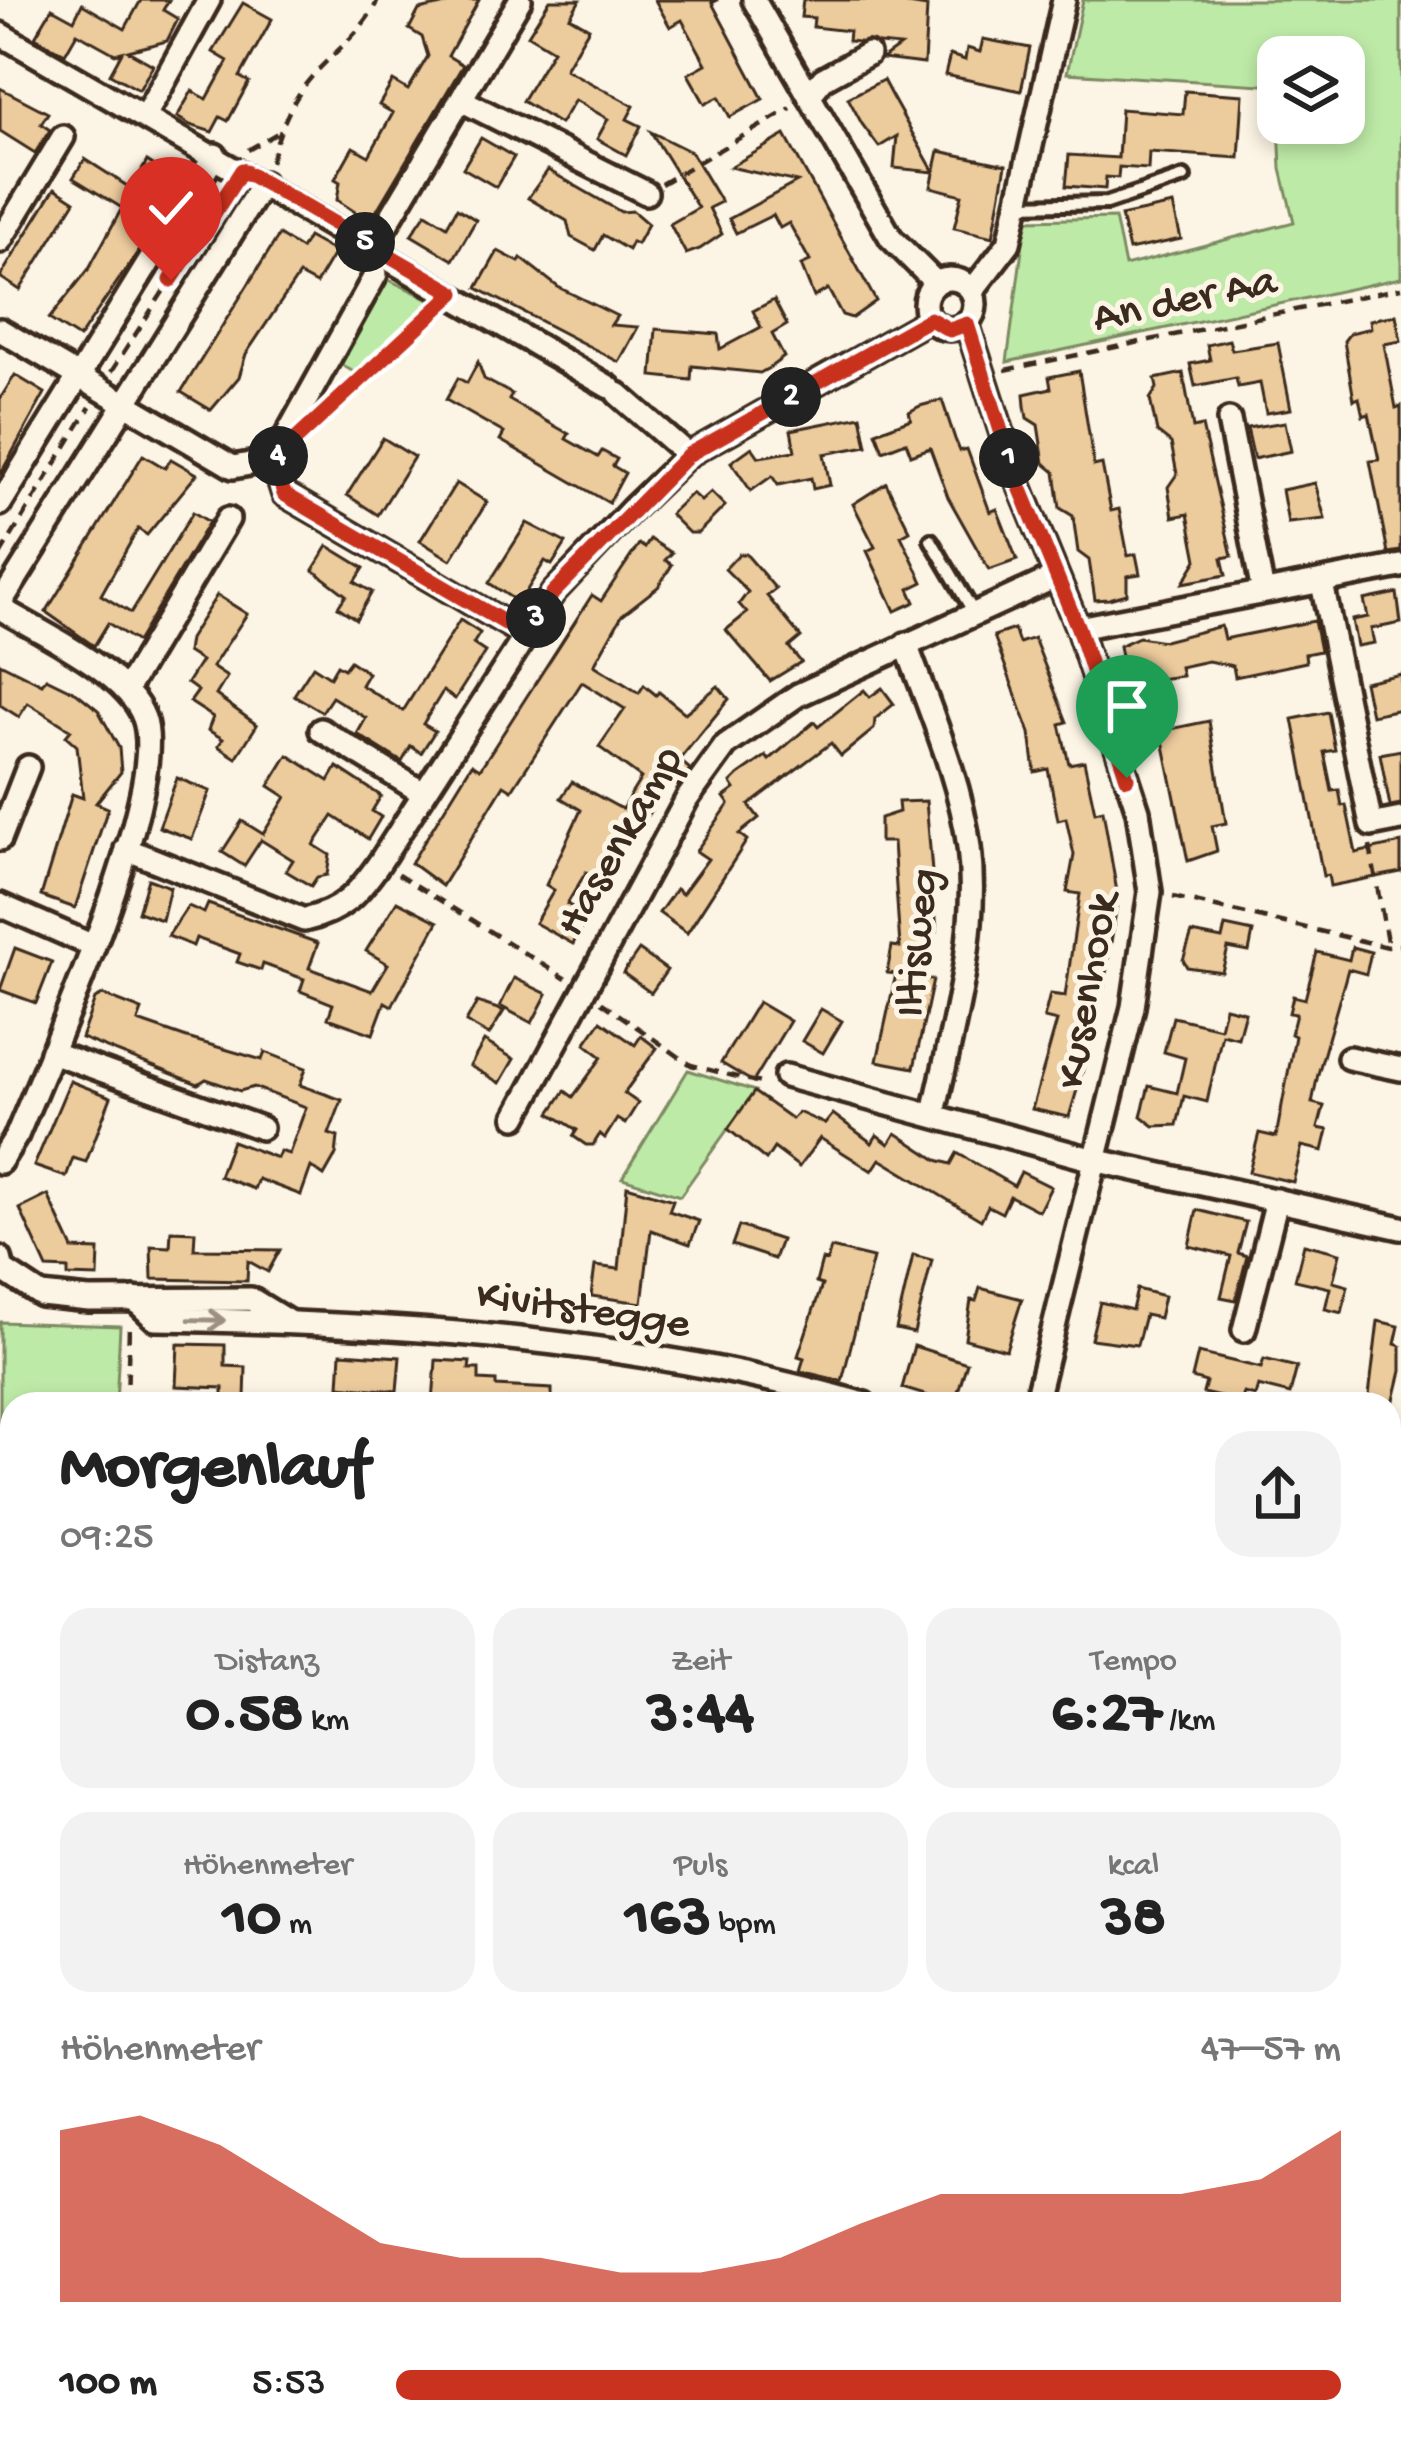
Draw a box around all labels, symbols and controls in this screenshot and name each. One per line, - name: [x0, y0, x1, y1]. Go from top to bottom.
- map controls: [1257, 36, 1365, 144]
- button: layers: [1257, 36, 1365, 144]
- pin: [120, 157, 222, 280]
- icon: check: [138, 175, 204, 241]
- pin: 5: [335, 212, 395, 272]
- text: 5: [356, 223, 374, 261]
- street label: An der Aa: [1088, 256, 1284, 347]
- pin: 2: [761, 367, 821, 427]
- text: 2: [783, 378, 799, 416]
- pin: 4: [248, 426, 308, 486]
- pin: 1: [979, 428, 1039, 488]
- text: 4: [270, 437, 286, 475]
- text: 1: [1002, 439, 1016, 477]
- pin: 3: [506, 588, 566, 648]
- text: 3: [527, 599, 545, 637]
- pin: [1076, 655, 1178, 778]
- icon: arrive: [1094, 673, 1160, 739]
- street label: Hasenkamp: [546, 738, 698, 948]
- street label: Iltisweg: [886, 866, 954, 1020]
- street label: Kusenhook: [1047, 885, 1134, 1093]
- street label: Kivitstegge: [473, 1271, 694, 1353]
- one-way arrow: [187, 1308, 226, 1331]
- button: share: [1215, 1431, 1341, 1557]
- text: Morgenlauf: [60, 1432, 369, 1510]
- text: 09:25: [60, 1516, 154, 1562]
- text: Distanz: [216, 1644, 319, 1682]
- text: Zeit: [671, 1644, 730, 1682]
- text: Tempo: [1090, 1644, 1177, 1682]
- text: 0.58: [186, 1682, 303, 1752]
- text: 3:44: [647, 1682, 754, 1752]
- text: 6:27: [1052, 1682, 1161, 1752]
- text: km: [303, 1703, 349, 1741]
- text: /km: [1161, 1703, 1215, 1741]
- text: Höhenmeter: [183, 1848, 352, 1886]
- text: Puls: [674, 1848, 727, 1886]
- text: kcal: [1108, 1848, 1159, 1886]
- text: 10: [223, 1886, 281, 1956]
- text: 163: [625, 1886, 711, 1956]
- text: 38: [1101, 1886, 1166, 1956]
- text: m: [281, 1907, 312, 1945]
- text: bpm: [711, 1907, 776, 1945]
- text: Höhenmeter: [60, 2028, 260, 2074]
- text: 47–57 m: [1201, 2028, 1341, 2074]
- text: 100 m: [60, 2362, 157, 2408]
- text: 5:53: [252, 2362, 326, 2408]

